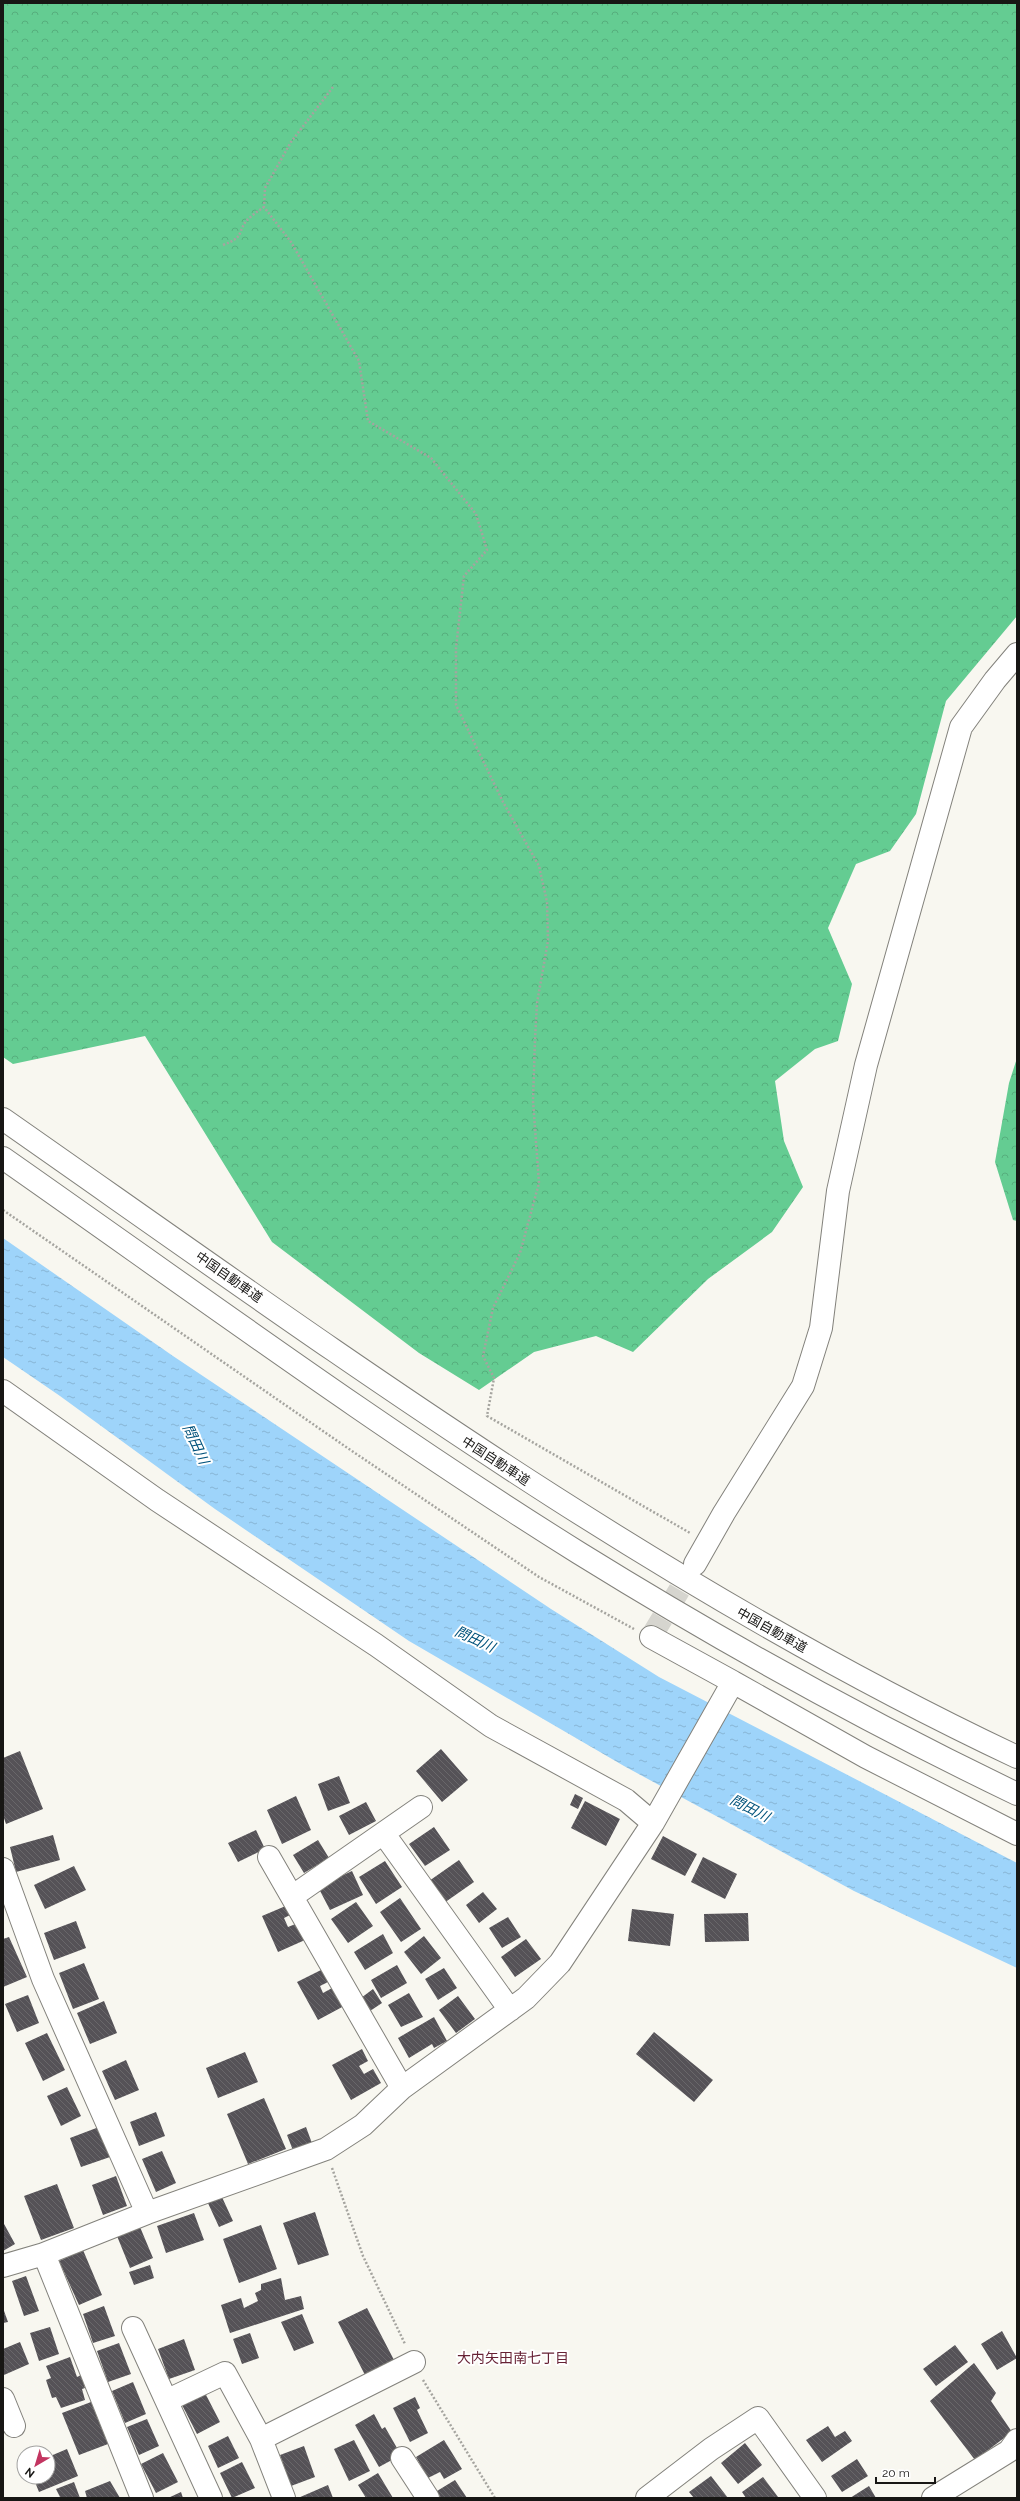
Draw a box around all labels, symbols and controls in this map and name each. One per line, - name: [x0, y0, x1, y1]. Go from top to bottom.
- street label: 中国自動車道: [193, 1248, 265, 1306]
- water label: 問田川: [180, 1422, 213, 1468]
- street label: 中国自動車道: [459, 1433, 533, 1489]
- street label: 中国自動車道: [734, 1605, 810, 1655]
- water label: 問田川: [453, 1623, 499, 1656]
- water label: 問田川: [728, 1791, 774, 1826]
- district label: 大内矢田南七丁目: [457, 2350, 569, 2366]
- north arrow: [16, 2445, 56, 2485]
- scale bar: [876, 2459, 935, 2485]
- text: N: [23, 2465, 37, 2480]
- text: 20 m: [882, 2466, 910, 2480]

